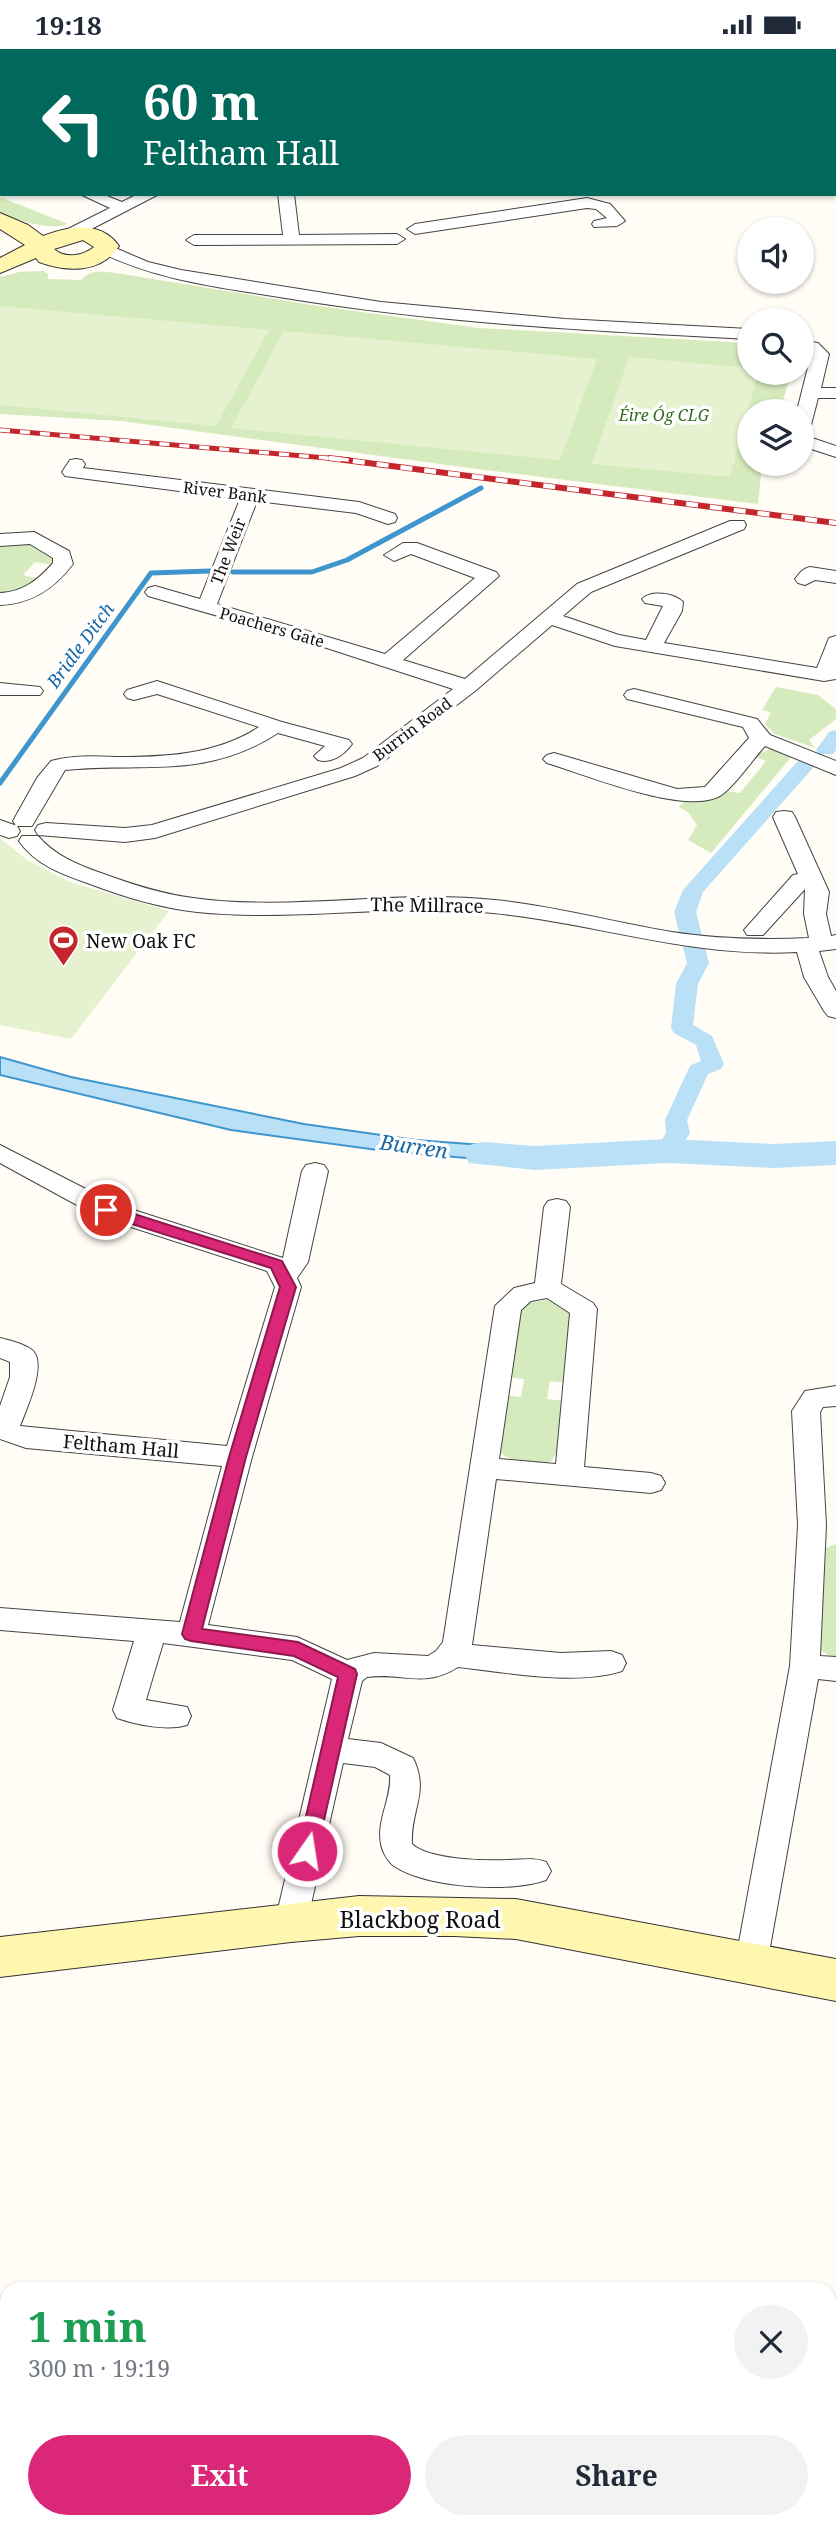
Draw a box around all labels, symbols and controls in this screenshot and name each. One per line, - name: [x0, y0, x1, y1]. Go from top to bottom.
- text: 19:18: [35, 7, 102, 43]
- text: 60 m: [143, 68, 259, 134]
- icon: left: [28, 77, 119, 168]
- text: Feltham Hall: [143, 131, 339, 174]
- map controls: [737, 217, 814, 476]
- button: sound: [737, 217, 814, 294]
- button: search: [737, 308, 814, 385]
- button: layers: [737, 399, 814, 476]
- park label: Éire Óg CLG: [618, 404, 710, 426]
- street label: River Bank: [182, 476, 269, 508]
- street label: The Weir: [205, 514, 251, 587]
- water label: Bridle Ditch: [40, 597, 119, 693]
- street label: Poachers Gate: [217, 602, 327, 652]
- street label: Burrin Road: [368, 692, 456, 766]
- street label: The Millrace: [370, 891, 484, 919]
- sports icon: New Oak FC: [46, 924, 80, 968]
- place label: New Oak FC: [86, 928, 196, 954]
- water label: Burren: [377, 1127, 450, 1165]
- pin: [76, 1180, 136, 1240]
- icon: arrive: [87, 1191, 125, 1229]
- street label: Feltham Hall: [62, 1428, 180, 1464]
- position arrow: [270, 1814, 344, 1888]
- street label: Blackbog Road: [339, 1903, 501, 1935]
- text: 1 min: [28, 2297, 147, 2354]
- button: close: [734, 2305, 808, 2379]
- text: 300 m · 19:19: [28, 2352, 170, 2384]
- button: Exit: [28, 2435, 411, 2515]
- button: Share: [425, 2435, 808, 2515]

